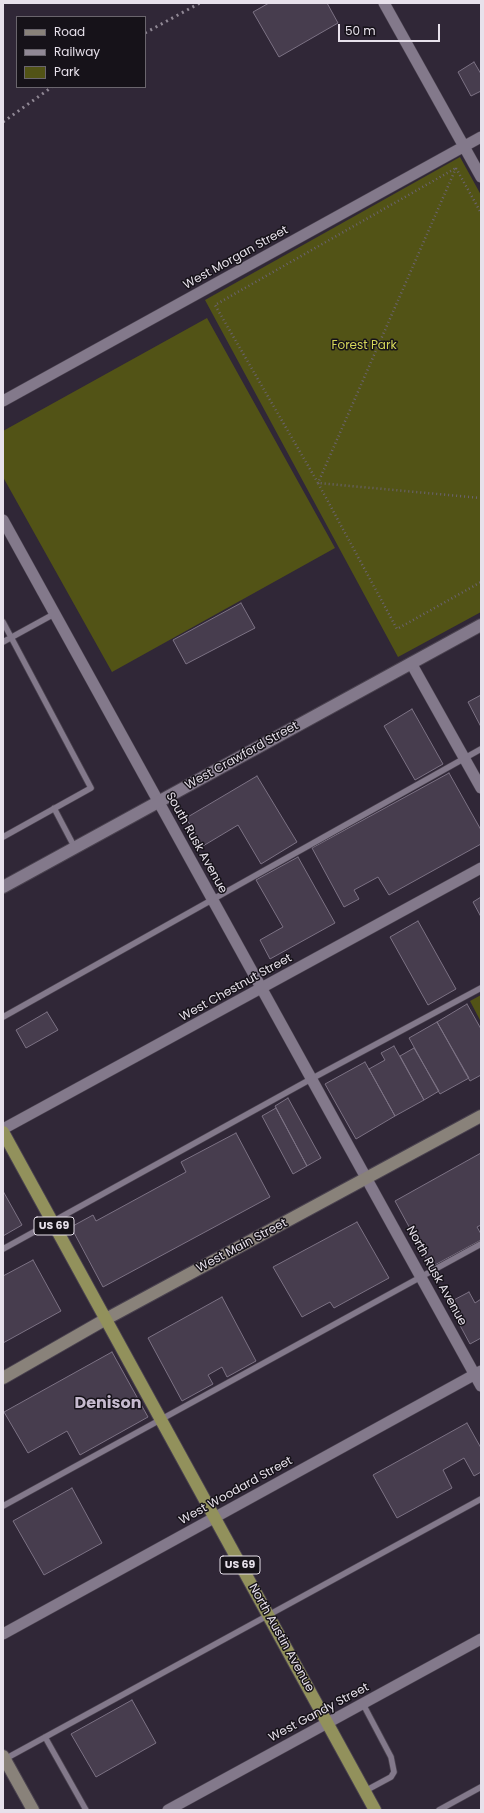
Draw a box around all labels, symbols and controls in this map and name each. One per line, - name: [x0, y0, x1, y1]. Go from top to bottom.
- legend: [16, 16, 146, 88]
- scale bar: [340, 16, 442, 42]
- text: 50 m: [345, 22, 376, 39]
- text: Road: [54, 23, 85, 40]
- text: Railway: [54, 43, 100, 60]
- text: Park: [54, 63, 80, 80]
- street label: West Morgan Street: [181, 223, 291, 293]
- park label: Forest Park: [331, 339, 397, 353]
- street label: West Crawford Street: [183, 719, 301, 793]
- street label: South Rusk Avenue: [162, 790, 230, 896]
- street label: West Chestnut Street: [177, 951, 295, 1025]
- street label: West Main Street: [194, 1216, 290, 1276]
- road number: US 69: [34, 1217, 74, 1235]
- street label: North Rusk Avenue: [403, 1224, 469, 1328]
- district label: Denison: [75, 1394, 141, 1414]
- street label: West Woodard Street: [177, 1454, 295, 1528]
- road number: US 69: [220, 1556, 260, 1574]
- street label: North Austin Avenue: [245, 1582, 317, 1694]
- street label: West Gandy Street: [266, 1681, 372, 1745]

